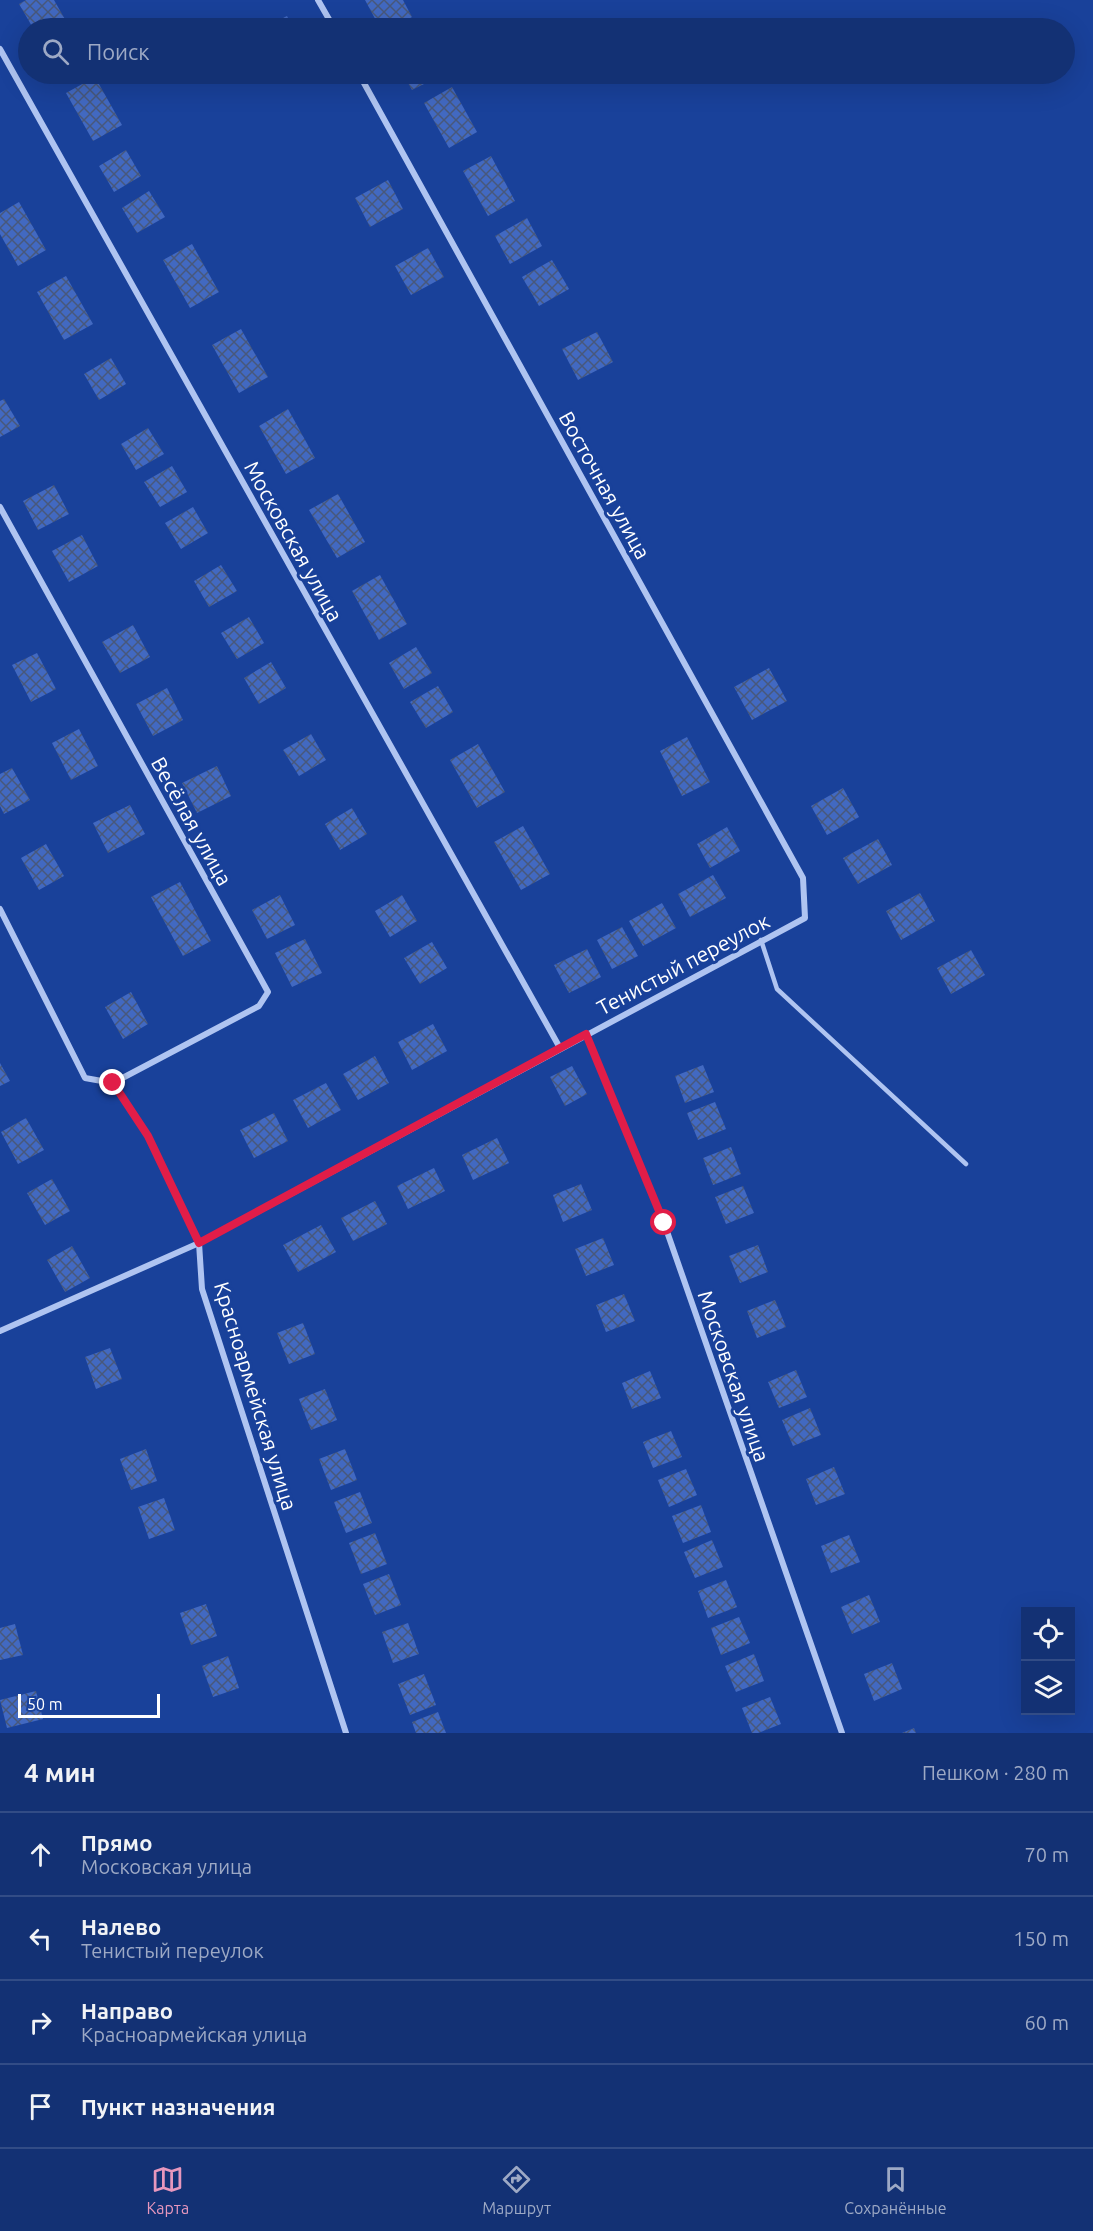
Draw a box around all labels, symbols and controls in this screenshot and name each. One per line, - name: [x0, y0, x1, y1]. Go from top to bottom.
- search box: [18, 18, 1075, 84]
- icon: search: [39, 35, 72, 68]
- text: Поиск: [87, 39, 150, 64]
- street label: Восточная улица: [555, 407, 655, 563]
- street label: Московская улица: [240, 457, 348, 625]
- street label: Весёлая улица: [147, 753, 237, 889]
- street label: Тенистый переулок: [593, 908, 774, 1020]
- route end: [99, 1069, 125, 1095]
- route start: [650, 1209, 676, 1235]
- street label: Красноармейская улица: [210, 1279, 302, 1513]
- street label: Московская улица: [693, 1287, 775, 1465]
- map controls: [1021, 1607, 1075, 1715]
- button: locate: [1021, 1607, 1075, 1661]
- button: layers: [1021, 1661, 1075, 1715]
- scale bar: [18, 1691, 160, 1718]
- text: 50 m: [27, 1695, 63, 1713]
- text: 4 мин: [24, 1758, 96, 1787]
- text: Пешком · 280 m: [922, 1761, 1069, 1784]
- text: Прямо: [81, 1830, 152, 1855]
- icon: ahead: [24, 1838, 57, 1871]
- text: 70 m: [1025, 1843, 1069, 1866]
- text: Московская улица: [81, 1855, 252, 1878]
- text: Налево: [81, 1914, 161, 1939]
- icon: left: [24, 1922, 57, 1955]
- text: 150 m: [1013, 1927, 1069, 1950]
- text: Тенистый переулок: [81, 1939, 264, 1962]
- text: Направо: [81, 1998, 173, 2023]
- icon: right: [24, 2006, 57, 2039]
- text: 60 m: [1025, 2011, 1069, 2034]
- text: Красноармейская улица: [81, 2023, 307, 2046]
- icon: arrive: [24, 2090, 57, 2123]
- text: Пункт назначения: [81, 2094, 275, 2119]
- tab: Карта: [147, 2163, 189, 2217]
- tab: Маршрут: [482, 2163, 551, 2217]
- tab: Сохранённые: [844, 2163, 946, 2217]

